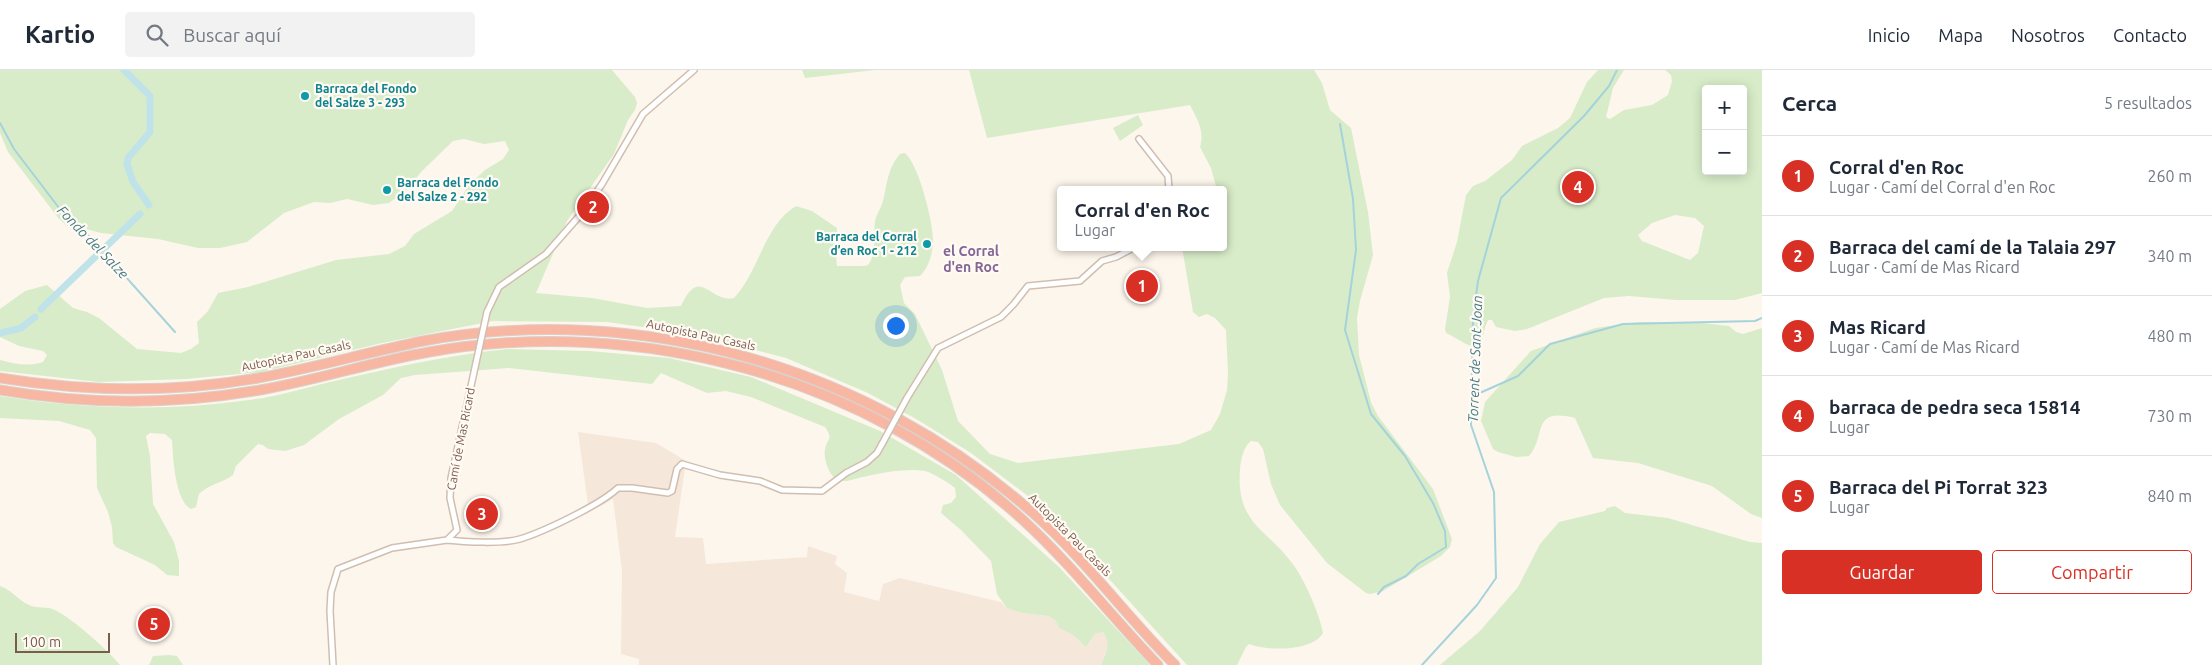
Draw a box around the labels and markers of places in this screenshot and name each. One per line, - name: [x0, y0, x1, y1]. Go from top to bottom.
- place label: Barraca del Fondo del Salze 3 - 293: [315, 82, 417, 109]
- marker: Barraca del Fondo del Salze 3 - 293: [299, 90, 311, 102]
- pin: 4: [1562, 168, 1594, 206]
- place label: Barraca del Fondo del Salze 2 - 292: [397, 176, 499, 203]
- marker: Barraca del Fondo del Salze 2 - 292: [381, 184, 393, 196]
- pin: 2: [577, 188, 609, 226]
- place label: Barraca del Corral d’en Roc 1 - 212: [816, 230, 917, 257]
- marker: Barraca del Corral d’en Roc 1 - 212: [921, 238, 933, 250]
- pin: 1: [1126, 267, 1158, 305]
- pin: 3: [466, 495, 498, 533]
- pin: 5: [138, 605, 170, 643]

